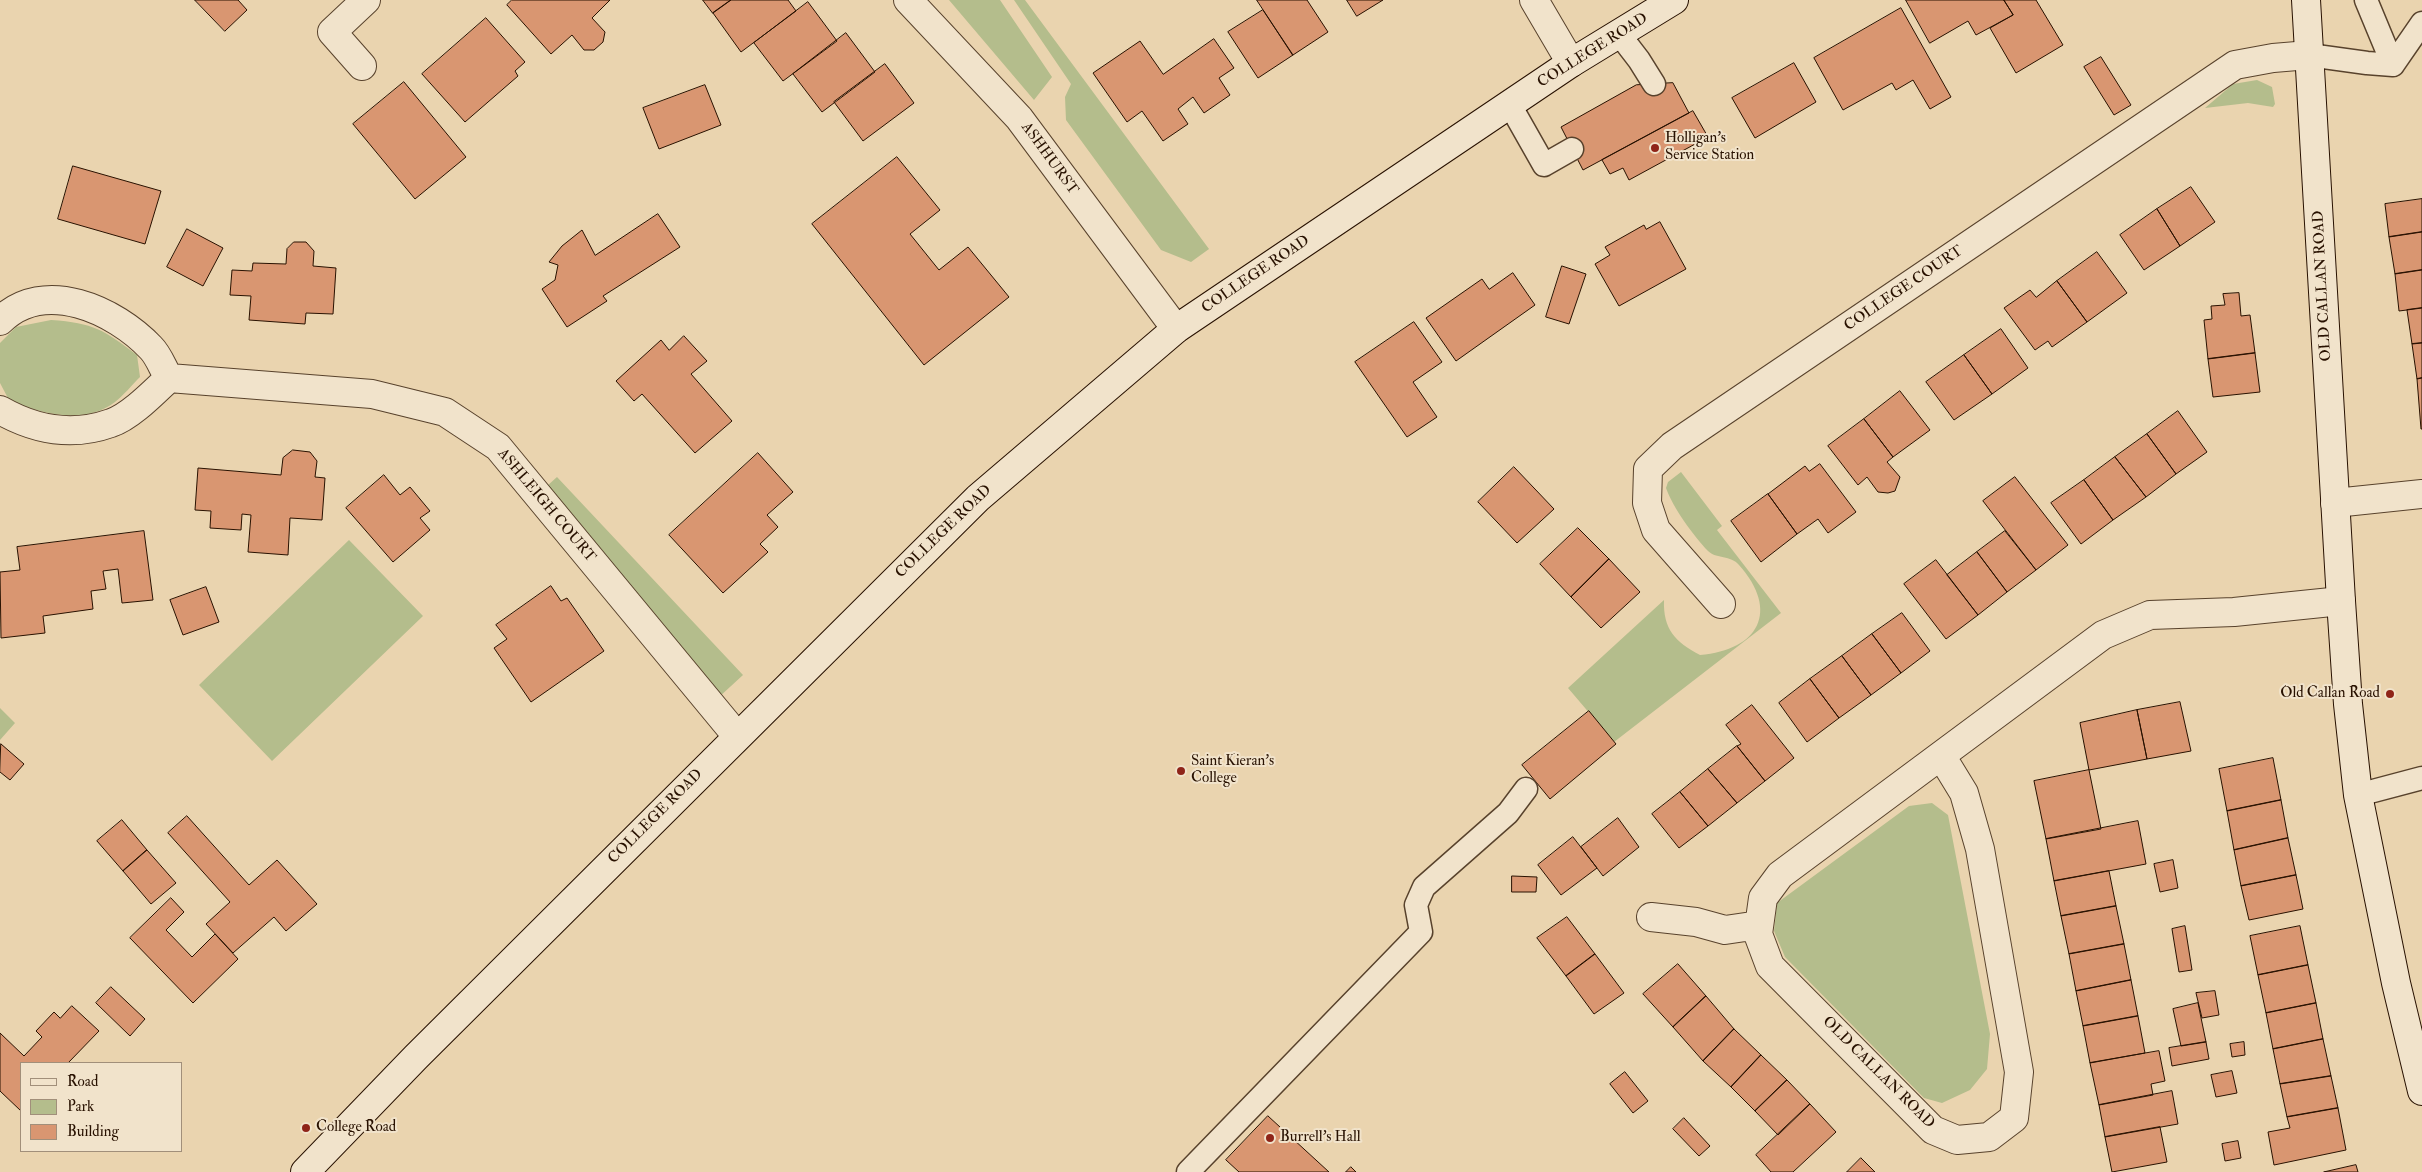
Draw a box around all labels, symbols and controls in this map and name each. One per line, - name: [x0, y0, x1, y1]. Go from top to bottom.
- street label: COLLEGE ROAD: [1535, 10, 1651, 92]
- street label: ASHHURST: [1017, 119, 1081, 199]
- place label: Holligan's Service Station: [1665, 130, 1754, 165]
- marker: Holligan's Service Station: [1649, 142, 1661, 154]
- street label: OLD CALLAN ROAD: [2310, 210, 2336, 362]
- street label: COLLEGE ROAD: [1199, 232, 1313, 318]
- street label: COLLEGE COURT: [1841, 243, 1967, 335]
- street label: ASHLEIGH COURT: [493, 445, 599, 567]
- street label: COLLEGE ROAD: [892, 482, 996, 582]
- place label: Old Callan Road: [2280, 685, 2380, 703]
- marker: Old Callan Road: [2384, 688, 2396, 700]
- place label: Saint Kieran's College: [1191, 753, 1274, 788]
- marker: Saint Kieran's College: [1175, 765, 1187, 777]
- street label: COLLEGE ROAD: [605, 766, 707, 868]
- street label: OLD CALLAN ROAD: [1818, 1013, 1938, 1133]
- legend: [20, 1062, 182, 1152]
- text: Road: [67, 1072, 98, 1091]
- text: Park: [67, 1097, 94, 1116]
- place label: College Road: [316, 1119, 396, 1137]
- text: Building: [67, 1122, 119, 1141]
- marker: College Road: [300, 1122, 312, 1134]
- place label: Burrell's Hall: [1280, 1129, 1361, 1147]
- marker: Burrell's Hall: [1264, 1132, 1276, 1144]

